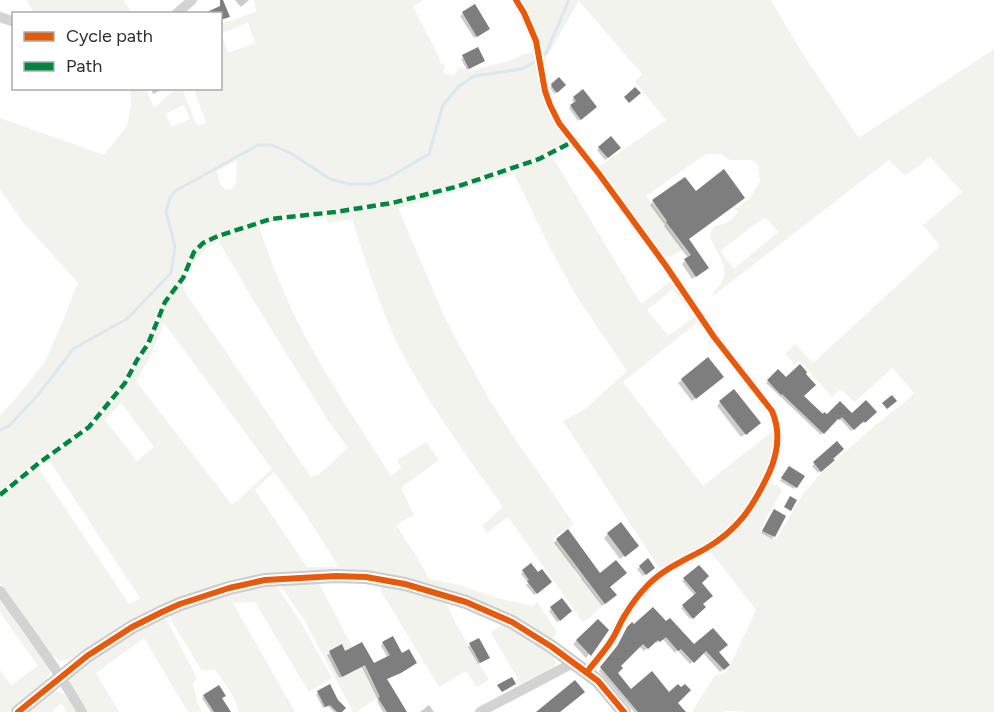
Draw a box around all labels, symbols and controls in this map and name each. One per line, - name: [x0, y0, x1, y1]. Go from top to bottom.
- legend: [12, 12, 222, 90]
- text: Cycle path: [66, 25, 153, 47]
- text: Path: [66, 55, 102, 77]

